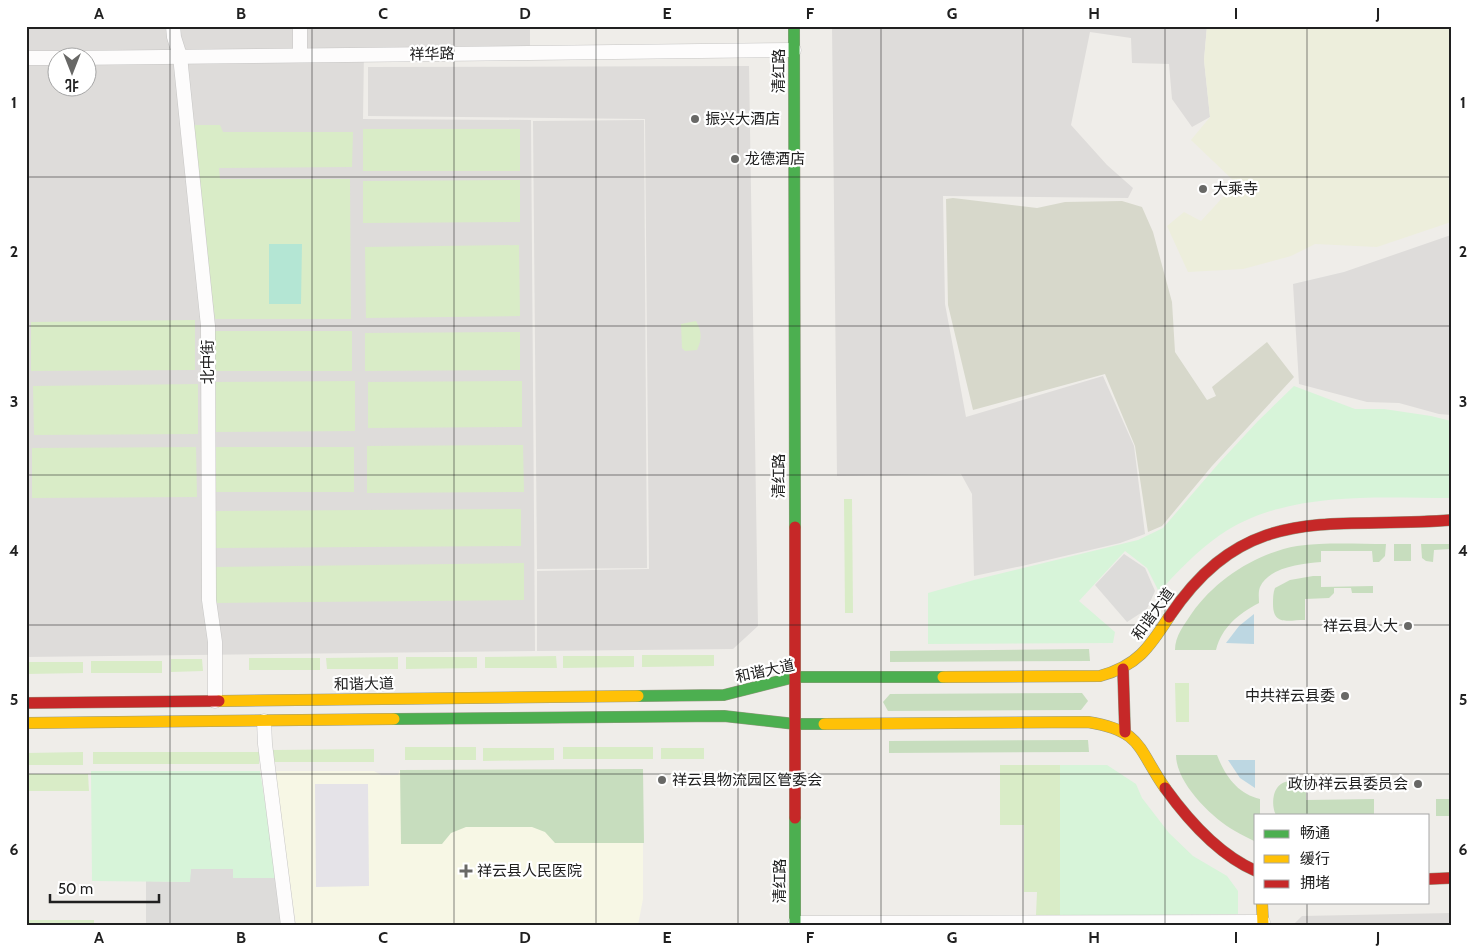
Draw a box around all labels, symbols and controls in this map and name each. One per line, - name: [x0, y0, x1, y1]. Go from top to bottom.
- text: A: [94, 4, 104, 23]
- text: B: [236, 4, 246, 23]
- text: C: [378, 4, 388, 23]
- text: D: [519, 4, 531, 23]
- text: E: [662, 4, 672, 23]
- text: F: [806, 4, 815, 23]
- text: G: [947, 4, 957, 23]
- text: H: [1088, 4, 1100, 23]
- text: I: [1234, 4, 1238, 23]
- text: J: [1375, 4, 1380, 23]
- street label: 祥华路: [409, 45, 455, 63]
- north arrow: [48, 48, 98, 98]
- street label: 清红路: [770, 48, 788, 94]
- text: 北: [65, 76, 79, 94]
- text: 1: [11, 93, 17, 112]
- text: 1: [1460, 93, 1466, 112]
- place label: 振兴大酒店: [705, 110, 780, 128]
- marker: 振兴大酒店: [689, 113, 701, 125]
- place label: 龙德酒店: [745, 150, 805, 168]
- marker: 龙德酒店: [729, 153, 741, 165]
- place label: 大乘寺: [1213, 180, 1258, 198]
- marker: 大乘寺: [1197, 183, 1209, 195]
- text: 2: [10, 242, 18, 261]
- text: 2: [1459, 242, 1467, 261]
- street label: 北中街: [199, 339, 217, 385]
- text: 3: [10, 392, 18, 411]
- text: 3: [1459, 392, 1467, 411]
- street label: 清红路: [770, 453, 788, 499]
- text: 4: [9, 541, 19, 560]
- text: 4: [1458, 541, 1468, 560]
- street label: 和谐大道: [1128, 584, 1178, 644]
- place label: 祥云县人大: [1323, 617, 1398, 635]
- marker: 祥云县人大: [1402, 620, 1414, 632]
- street label: 和谐大道: [734, 656, 796, 686]
- street label: 和谐大道: [334, 674, 394, 694]
- place label: 中共祥云县委: [1245, 687, 1335, 705]
- text: 5: [10, 690, 18, 709]
- marker: 中共祥云县委: [1339, 690, 1351, 702]
- text: 5: [1459, 690, 1467, 709]
- place label: 祥云县物流园区管委会: [672, 771, 822, 789]
- marker: 祥云县物流园区管委会: [656, 774, 668, 786]
- place label: 政协祥云县委员会: [1288, 775, 1408, 793]
- marker: 政协祥云县委员会: [1412, 778, 1424, 790]
- legend: [1254, 814, 1430, 904]
- text: 畅通: [1300, 824, 1330, 842]
- text: 6: [10, 840, 19, 859]
- text: 6: [1459, 840, 1468, 859]
- text: 缓行: [1300, 850, 1330, 868]
- street label: 清红路: [771, 858, 789, 904]
- place label: 祥云县人民医院: [477, 862, 582, 880]
- marker: 祥云县人民医院: [459, 864, 473, 878]
- scale bar: [50, 871, 159, 903]
- text: 拥堵: [1300, 874, 1330, 892]
- text: 50 m: [58, 880, 93, 898]
- text: A: [94, 928, 104, 947]
- text: B: [236, 928, 246, 947]
- text: C: [378, 928, 388, 947]
- text: D: [519, 928, 531, 947]
- text: E: [662, 928, 672, 947]
- text: F: [806, 928, 815, 947]
- text: G: [947, 928, 957, 947]
- text: H: [1088, 928, 1100, 947]
- text: I: [1234, 928, 1238, 947]
- text: J: [1375, 928, 1380, 947]

